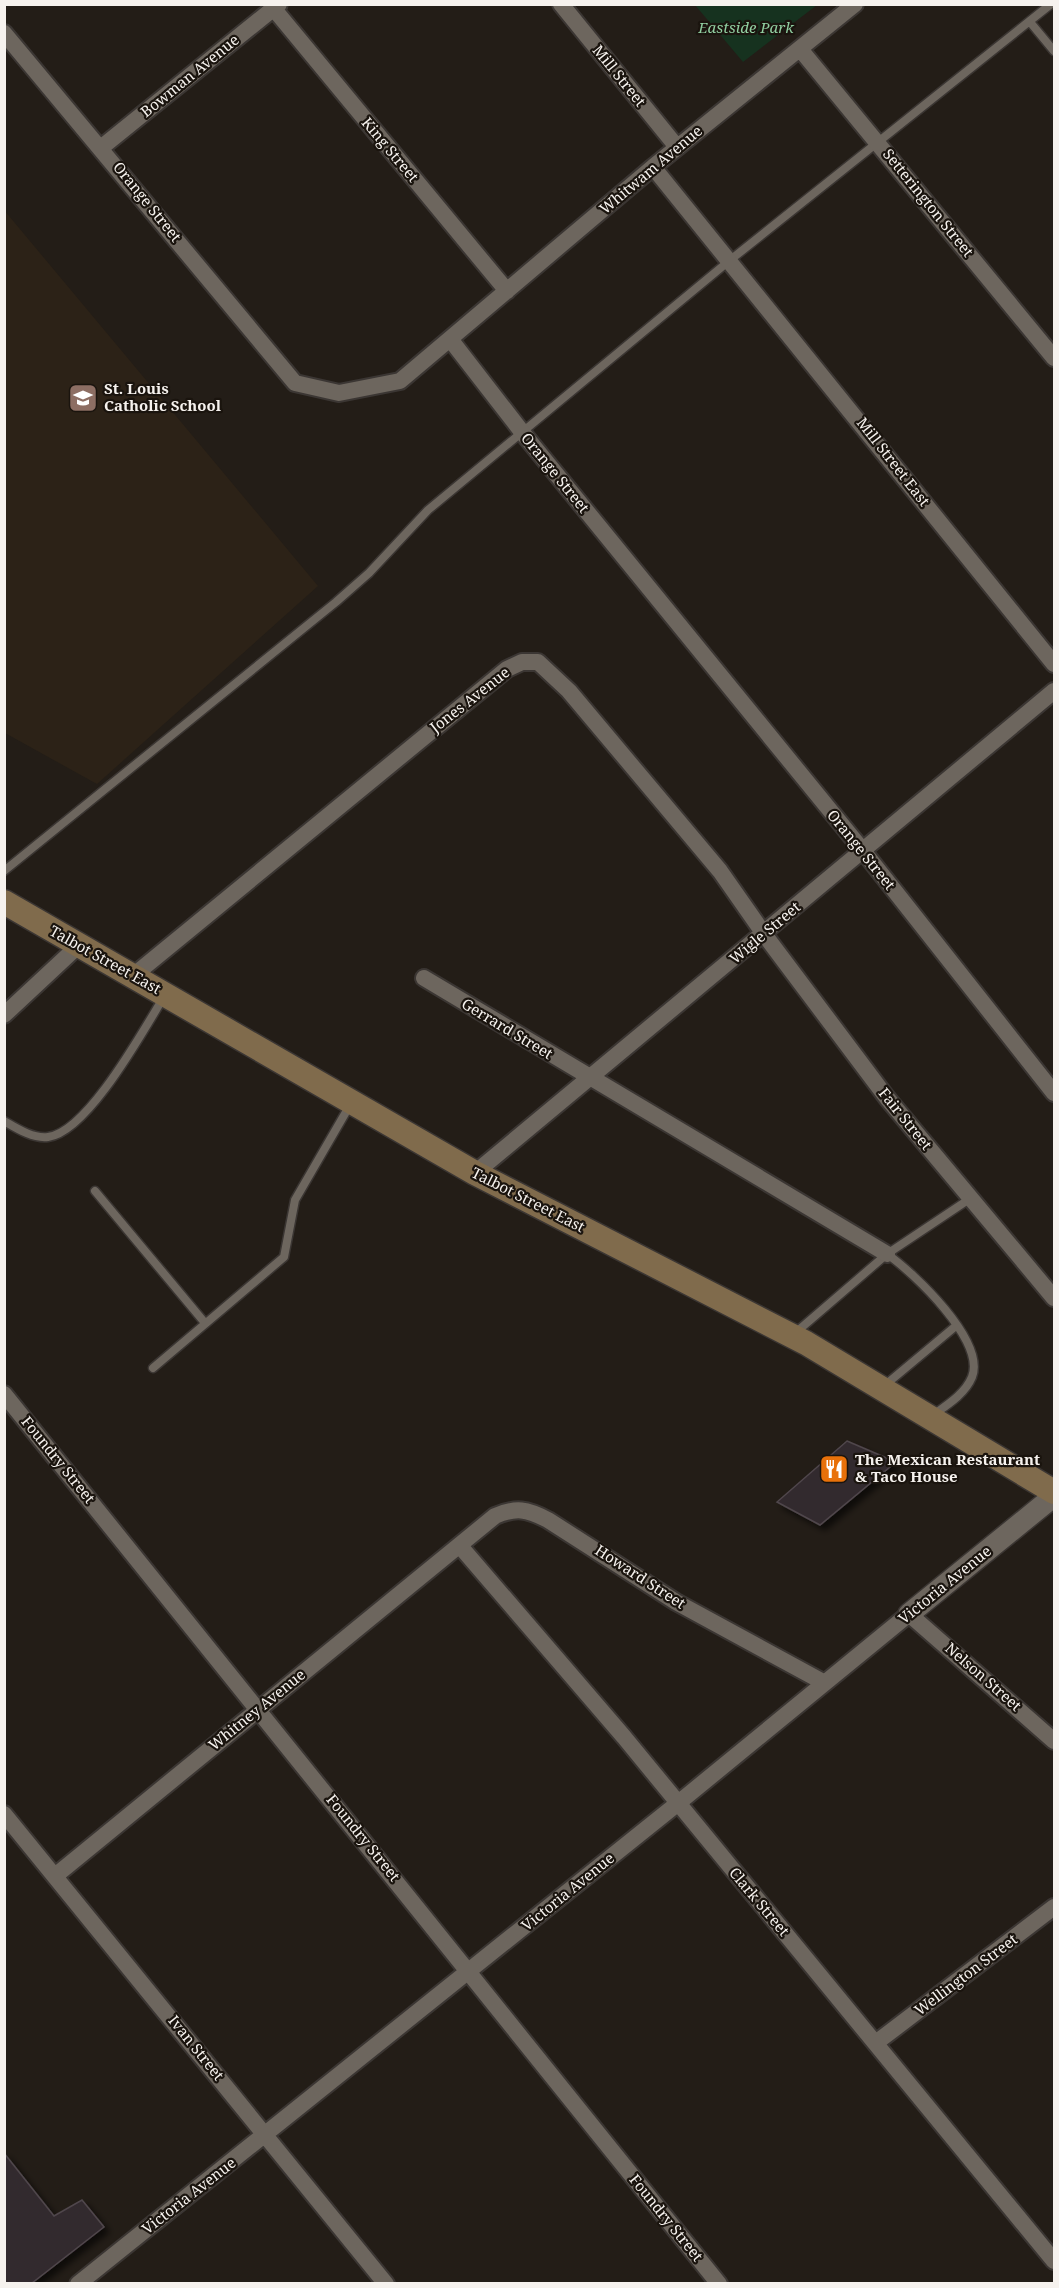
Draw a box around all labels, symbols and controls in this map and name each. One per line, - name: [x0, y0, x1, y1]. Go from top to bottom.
- park label: Eastside Park: [697, 17, 794, 37]
- street label: Bowman Avenue: [136, 29, 243, 121]
- street label: Mill Street: [589, 40, 651, 110]
- street label: King Street: [358, 113, 424, 186]
- street label: Whitwam Avenue: [595, 120, 706, 218]
- street label: Setterington Street: [879, 144, 979, 261]
- street label: Orange Street: [109, 157, 186, 246]
- place label: St. Louis Catholic School: [104, 378, 222, 415]
- school or university icon: St. Louis Catholic School: [67, 382, 99, 414]
- street label: Mill Street East: [853, 413, 935, 510]
- street label: Orange Street: [517, 428, 594, 517]
- street label: Jones Avenue: [425, 662, 513, 737]
- street label: Orange Street: [823, 805, 900, 894]
- street label: Wigle Street: [725, 897, 804, 968]
- street label: Talbot Street East: [46, 920, 165, 998]
- street label: Gerrard Street: [458, 993, 557, 1063]
- street label: Fair Street: [875, 1083, 937, 1154]
- street label: Talbot Street East: [468, 1162, 588, 1236]
- street label: Foundry Street: [17, 1412, 100, 1507]
- place label: The Mexican Restaurant & Taco House: [855, 1449, 1040, 1486]
- restaurant icon: The Mexican Restaurant & Taco House: [818, 1453, 850, 1485]
- street label: Howard Street: [592, 1539, 690, 1613]
- street label: Victoria Avenue: [894, 1541, 995, 1628]
- street label: Nelson Street: [941, 1638, 1026, 1715]
- street label: Whitney Avenue: [204, 1664, 309, 1754]
- street label: Foundry Street: [322, 1790, 405, 1885]
- street label: Victoria Avenue: [517, 1848, 618, 1935]
- street label: Clark Street: [725, 1863, 794, 1940]
- street label: Wellington Street: [910, 1929, 1021, 2020]
- street label: Ivan Street: [164, 2011, 229, 2084]
- street label: Victoria Avenue: [137, 2152, 239, 2238]
- street label: Foundry Street: [625, 2170, 708, 2265]

